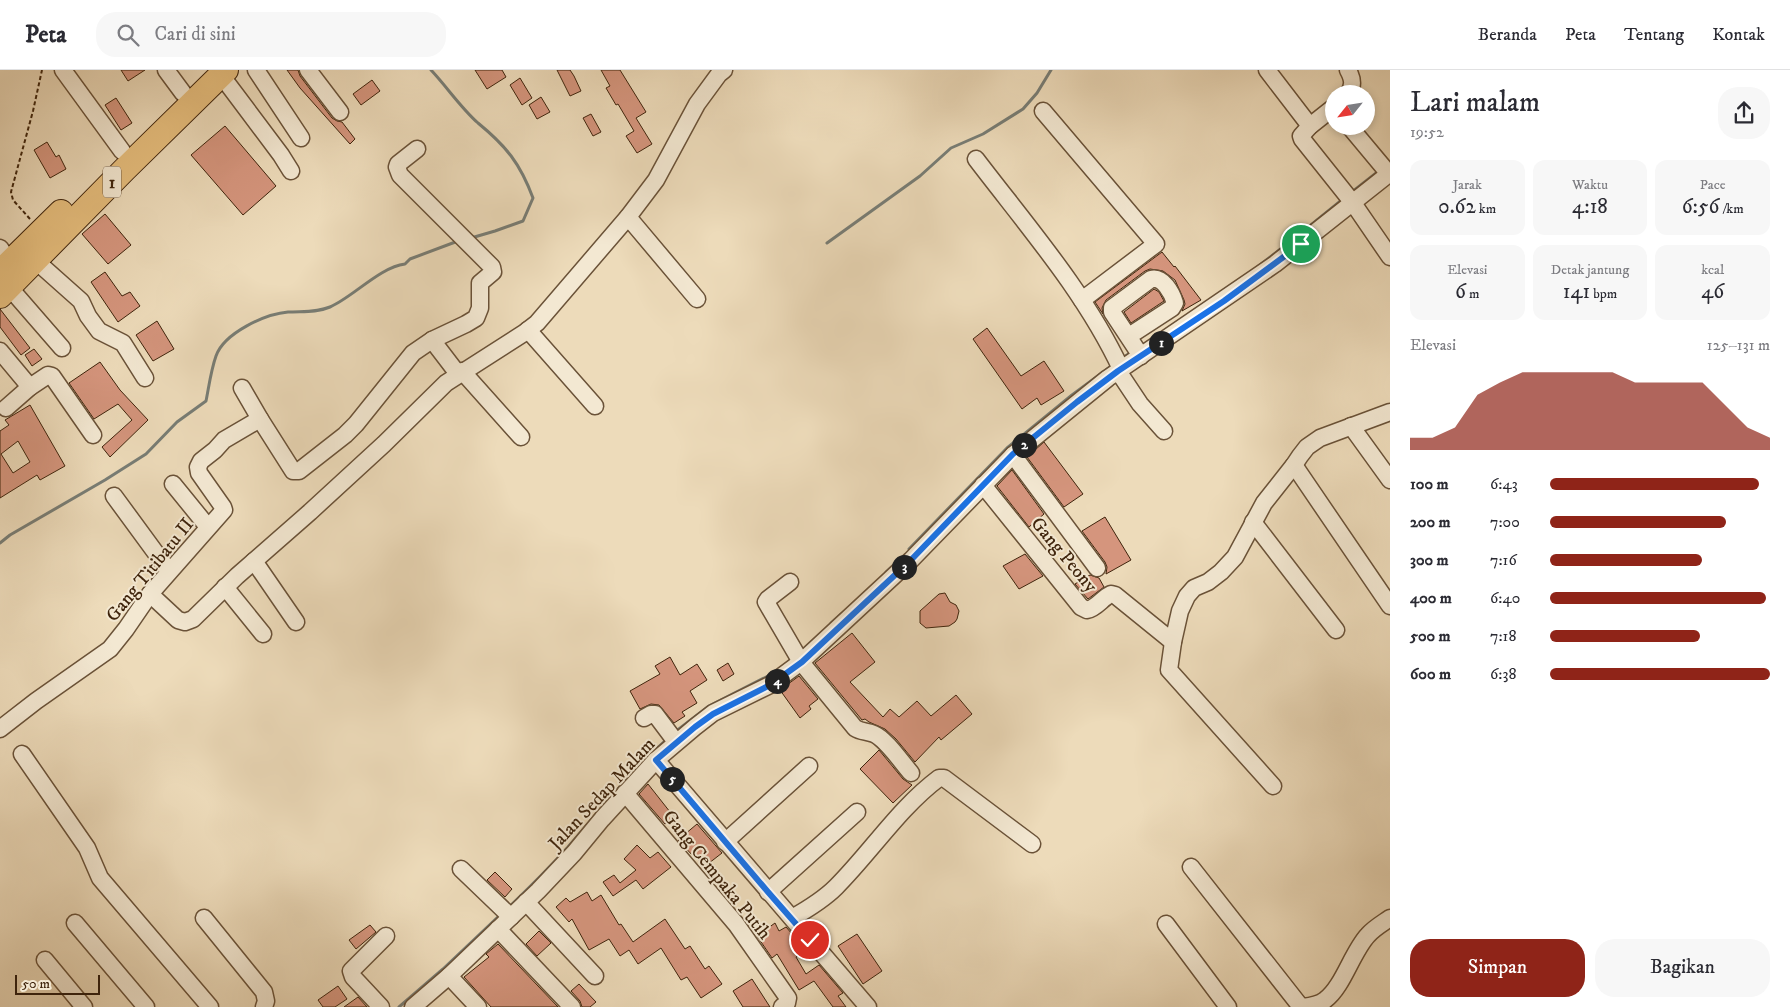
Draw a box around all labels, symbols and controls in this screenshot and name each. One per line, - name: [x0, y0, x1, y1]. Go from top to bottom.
- search box: [96, 12, 446, 57]
- text: Peta: [25, 20, 66, 50]
- icon: search: [114, 21, 142, 49]
- text: Cari di sini: [154, 23, 236, 46]
- text: Beranda: [1478, 24, 1537, 46]
- text: Peta: [1565, 24, 1596, 46]
- text: Tentang: [1624, 24, 1684, 46]
- text: Kontak: [1712, 24, 1765, 46]
- north arrow: [1325, 85, 1375, 135]
- map controls: [1325, 85, 1375, 135]
- text: Lari malam: [1410, 85, 1540, 120]
- button: share: [1718, 87, 1770, 139]
- text: 19:52: [1410, 122, 1444, 142]
- road number: 1: [103, 166, 121, 198]
- text: Jarak: [1453, 176, 1482, 194]
- text: Waktu: [1572, 176, 1608, 194]
- text: Pace: [1700, 176, 1726, 194]
- text: 0.62: [1438, 194, 1476, 220]
- text: 4:18: [1572, 194, 1608, 220]
- text: 6:56: [1682, 194, 1719, 220]
- text: km: [1476, 200, 1496, 218]
- text: /km: [1719, 200, 1744, 218]
- pin: [1280, 223, 1322, 265]
- icon: arrive: [1287, 230, 1315, 258]
- text: Elevasi: [1447, 261, 1487, 279]
- text: Detak jantung: [1551, 261, 1629, 279]
- text: kcal: [1701, 261, 1724, 279]
- text: 6: [1455, 279, 1466, 305]
- text: 141: [1563, 279, 1590, 305]
- text: 46: [1701, 279, 1724, 305]
- text: m: [1466, 285, 1480, 303]
- text: bpm: [1590, 285, 1617, 303]
- pin: 1: [1148, 330, 1174, 356]
- text: 1: [1159, 334, 1164, 352]
- text: Elevasi: [1410, 335, 1456, 355]
- text: 125–131 m: [1707, 335, 1770, 355]
- pin: 2: [1012, 432, 1036, 458]
- text: 2: [1021, 436, 1028, 454]
- text: 100 m: [1410, 474, 1449, 494]
- text: 6:43: [1490, 474, 1518, 494]
- text: 200 m: [1410, 512, 1451, 532]
- text: 7:00: [1490, 512, 1520, 532]
- street label: Gang Titibatu II: [101, 513, 199, 626]
- street label: Gang Peony: [1026, 513, 1103, 598]
- text: 300 m: [1410, 550, 1449, 570]
- text: 7:16: [1490, 550, 1517, 570]
- pin: 3: [892, 554, 916, 580]
- text: 3: [902, 558, 907, 576]
- text: 400 m: [1410, 588, 1452, 608]
- text: 6:40: [1490, 588, 1520, 608]
- text: 500 m: [1410, 626, 1451, 646]
- text: 7:18: [1490, 626, 1516, 646]
- text: 600 m: [1410, 664, 1451, 684]
- text: 6:38: [1490, 664, 1516, 684]
- pin: 4: [764, 668, 790, 694]
- text: 4: [773, 672, 782, 690]
- street label: Jalan Sedap Malam: [543, 733, 660, 857]
- pin: 5: [660, 766, 684, 792]
- text: 5: [669, 770, 676, 788]
- street label: Gang Cempaka Putih: [658, 806, 776, 944]
- pin: [789, 919, 831, 961]
- icon: check: [796, 926, 824, 954]
- button: Simpan: [1410, 939, 1585, 997]
- button: Bagikan: [1595, 939, 1770, 997]
- scale bar: [15, 972, 100, 995]
- text: 50 m: [22, 975, 50, 993]

